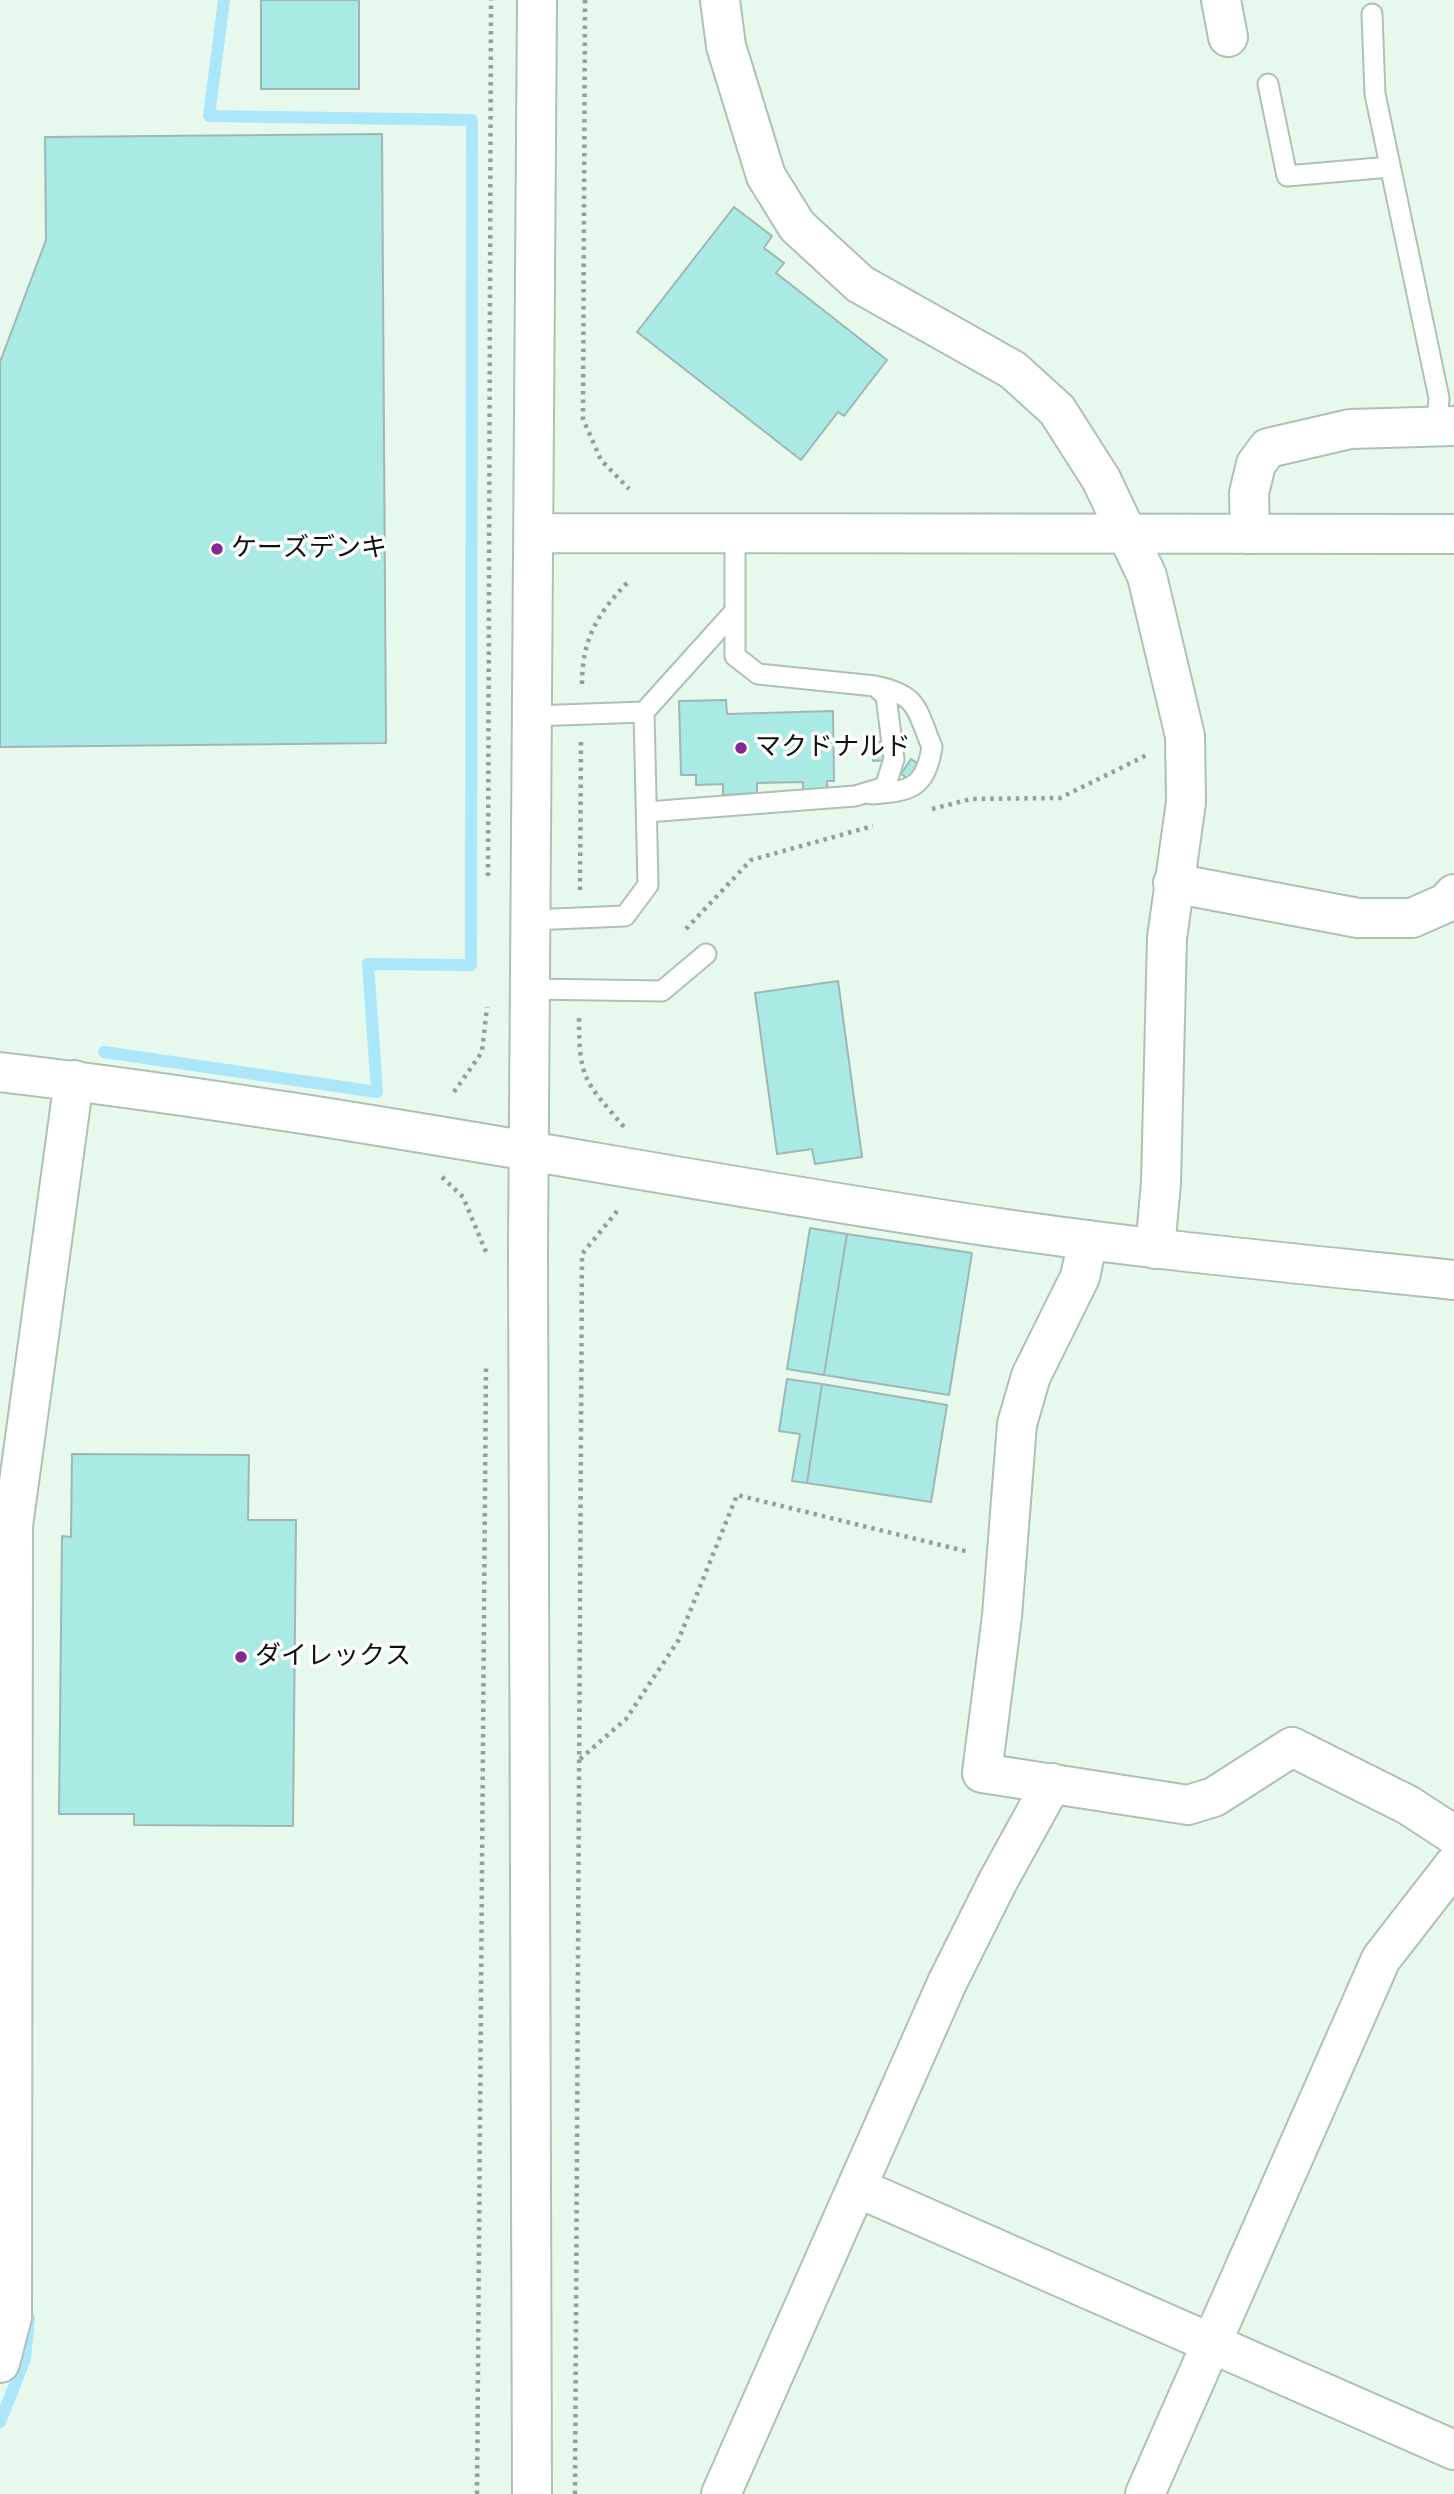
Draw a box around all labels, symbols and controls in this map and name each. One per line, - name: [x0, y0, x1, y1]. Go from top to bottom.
- place label: ケーズデンキ: [231, 533, 387, 565]
- marker: ケーズデンキ: [209, 541, 225, 557]
- place label: マクドナルド: [755, 732, 911, 764]
- marker: マクドナルド: [733, 740, 749, 756]
- place label: ダイレックス: [255, 1641, 411, 1673]
- marker: ダイレックス: [233, 1649, 249, 1665]

